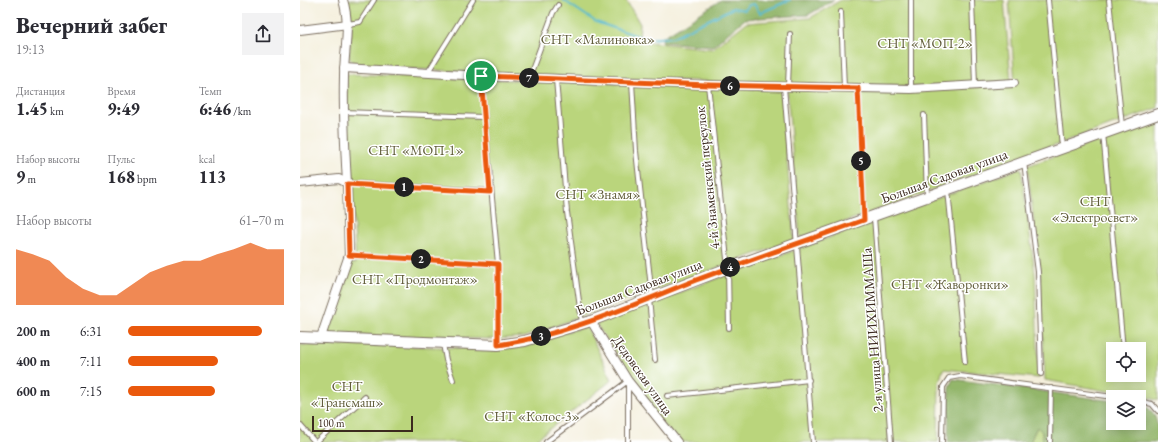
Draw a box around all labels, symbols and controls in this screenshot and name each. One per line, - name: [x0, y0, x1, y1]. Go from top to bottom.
- text: Вечерний забег: [16, 11, 167, 40]
- button: share: [242, 13, 284, 55]
- park label: СНТ «Малиновка»: [541, 30, 655, 48]
- park label: СНТ «МОП-2»: [877, 34, 973, 52]
- text: 19:13: [16, 41, 44, 58]
- pin: [464, 59, 498, 93]
- icon: arrive: [470, 65, 492, 87]
- pin: 7: [519, 68, 539, 88]
- text: 7: [526, 71, 532, 85]
- pin: 6: [720, 76, 740, 96]
- text: 6: [727, 79, 733, 93]
- text: Дистанция: [16, 84, 65, 98]
- text: Время: [107, 84, 136, 98]
- text: Темп: [199, 84, 222, 98]
- text: 1.45: [16, 98, 48, 120]
- text: 9:49: [107, 98, 140, 120]
- text: 6:46: [199, 98, 231, 120]
- text: km: [48, 104, 64, 118]
- text: /km: [231, 104, 251, 118]
- street label: 4-й Знаменский переулок: [691, 105, 723, 250]
- park label: СНТ «МОП-1»: [368, 141, 464, 159]
- street label: Большая Садовая улица: [878, 145, 1010, 207]
- pin: 5: [851, 151, 871, 171]
- text: Набор высоты: [16, 152, 80, 166]
- text: Пульс: [107, 152, 135, 166]
- text: kcal: [199, 152, 215, 166]
- text: 5: [858, 154, 864, 168]
- text: 9: [16, 166, 25, 188]
- text: 168: [107, 166, 135, 188]
- text: 113: [199, 166, 226, 188]
- text: m: [25, 172, 36, 186]
- text: bpm: [135, 172, 157, 186]
- pin: 1: [394, 177, 414, 197]
- text: 1: [401, 180, 407, 194]
- park label: СНТ «Знамя»: [555, 185, 641, 203]
- park label: СНТ «Электросвет»: [1052, 192, 1138, 226]
- text: Набор высоты: [16, 212, 92, 229]
- text: 61–70 m: [239, 212, 284, 229]
- street label: 2-я улица НИИХИММАШа: [857, 247, 887, 413]
- pin: 2: [411, 249, 431, 269]
- text: 2: [418, 252, 424, 266]
- street label: Большая Садовая улица: [574, 255, 705, 319]
- pin: 4: [720, 257, 740, 277]
- text: 4: [727, 260, 733, 274]
- park label: СНТ «Продмонтаж»: [352, 270, 478, 288]
- park label: СНТ «Жаворонки»: [891, 275, 1009, 293]
- text: 200 m: [16, 323, 50, 340]
- text: 6:31: [80, 323, 102, 340]
- pin: 3: [531, 326, 551, 346]
- text: 3: [538, 329, 544, 343]
- street label: Дедовская улица: [609, 331, 678, 419]
- map controls: [1106, 342, 1146, 430]
- button: locate: [1106, 342, 1146, 382]
- text: 400 m: [16, 353, 50, 370]
- text: 7:11: [80, 353, 102, 370]
- park label: СНТ «Трансмаш»: [310, 377, 384, 411]
- text: 600 m: [16, 383, 50, 400]
- text: 7:15: [80, 383, 102, 400]
- button: layers: [1106, 390, 1146, 430]
- park label: СНТ «Колос-3»: [484, 407, 580, 425]
- scale bar: [312, 414, 413, 433]
- text: 100 m: [318, 416, 345, 430]

